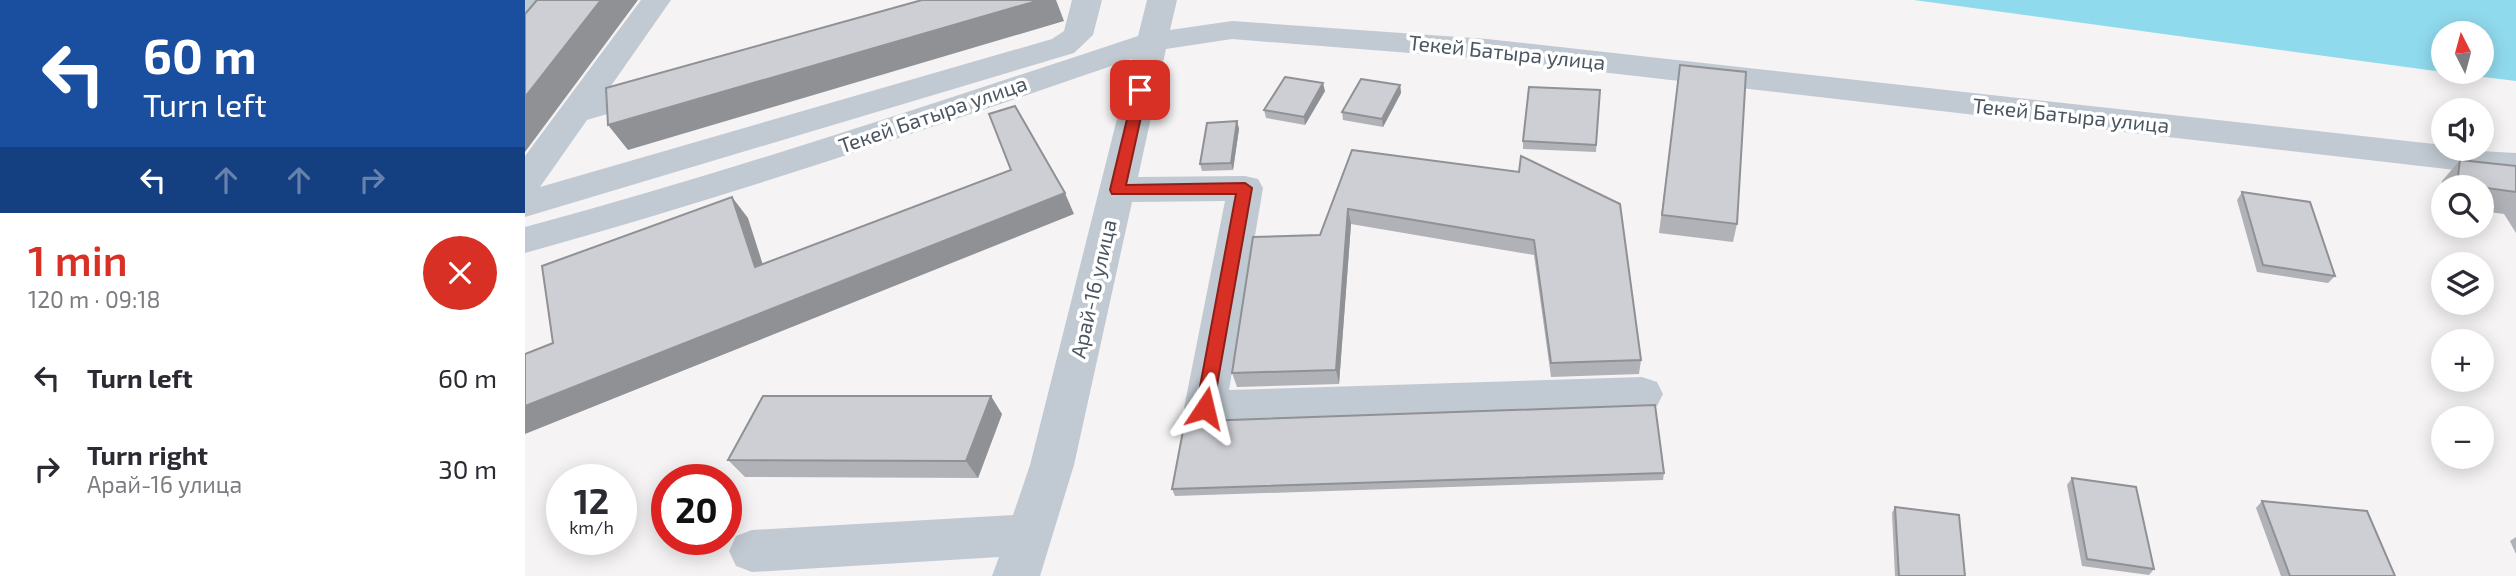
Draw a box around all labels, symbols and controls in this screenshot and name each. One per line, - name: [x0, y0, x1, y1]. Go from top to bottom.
- north arrow: [2431, 21, 2494, 84]
- map controls: [2431, 21, 2494, 469]
- text: 60 m: [143, 25, 257, 84]
- icon: left: [28, 28, 119, 119]
- street label: Текей Батыра улица: [1408, 29, 1607, 75]
- pin: [1110, 60, 1170, 120]
- street label: Текей Батыра улица: [835, 70, 1030, 158]
- icon: arrive: [1121, 71, 1159, 109]
- text: Turn left: [143, 85, 267, 123]
- street label: Текей Батыра улица: [1972, 92, 2171, 138]
- button: sound: [2431, 98, 2494, 161]
- icon: left: [134, 161, 172, 199]
- icon: ahead: [207, 161, 245, 199]
- icon: ahead: [280, 161, 318, 199]
- icon: right: [353, 161, 391, 199]
- button: search: [2431, 175, 2494, 238]
- street label: Арай-16 улица: [1064, 217, 1122, 361]
- text: 1 min: [28, 234, 128, 284]
- button: close: [423, 236, 497, 310]
- button: layers: [2431, 252, 2494, 315]
- text: 120 m · 09:18: [28, 285, 160, 313]
- button: +: [2431, 329, 2494, 392]
- icon: left: [28, 359, 66, 397]
- text: Turn left: [87, 362, 193, 393]
- text: 60 m: [438, 362, 497, 393]
- position arrow: [1168, 371, 1242, 445]
- button: −: [2431, 406, 2494, 469]
- text: Turn right: [87, 439, 208, 470]
- icon: right: [28, 450, 66, 488]
- text: 30 m: [438, 453, 497, 484]
- speed limit sign: 20: [651, 464, 742, 555]
- text: Арай-16 улица: [87, 470, 242, 498]
- text: 12: [574, 479, 609, 521]
- text: km/h: [569, 516, 614, 538]

